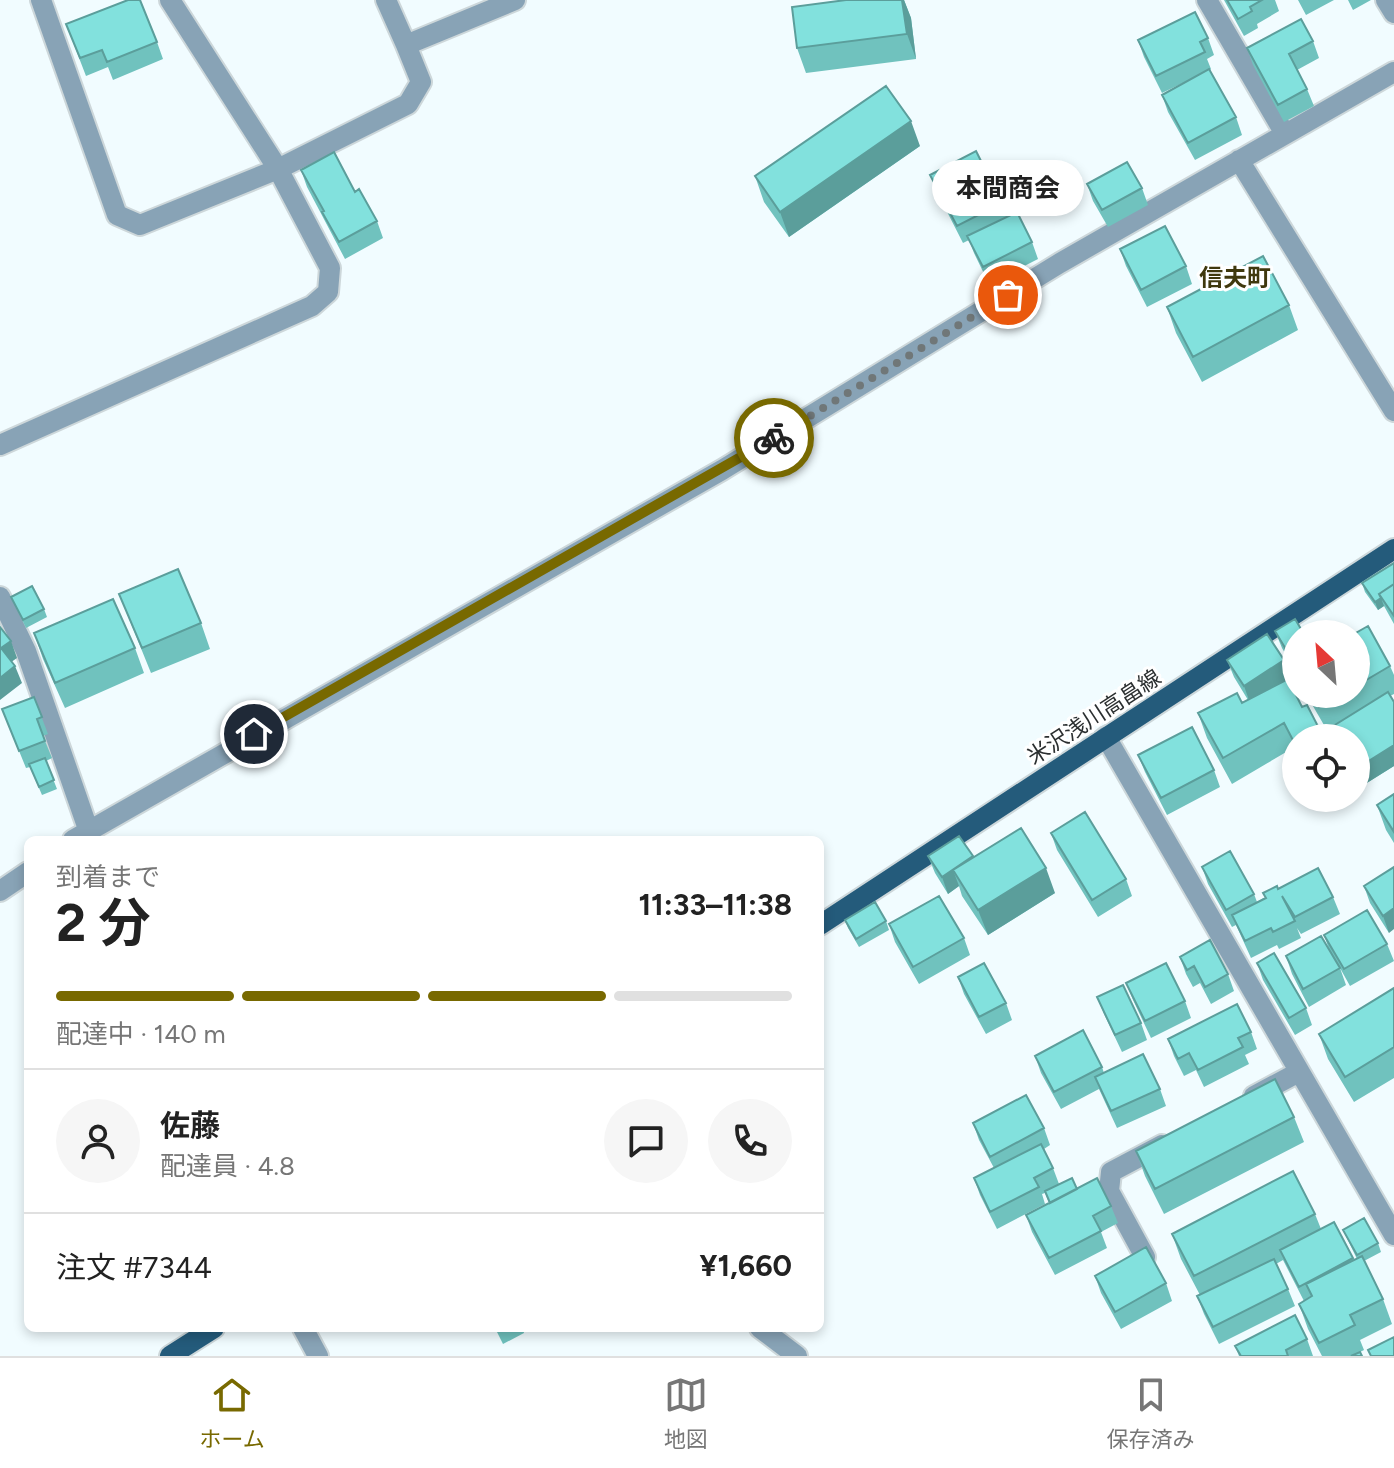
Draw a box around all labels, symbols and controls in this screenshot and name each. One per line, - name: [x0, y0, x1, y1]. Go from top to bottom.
- callout: 本間商会: [932, 159, 1084, 215]
- text: 本間商会: [956, 172, 1060, 204]
- pin: [974, 261, 1042, 329]
- district label: 信夫町: [1199, 263, 1271, 292]
- icon: bag: [986, 273, 1030, 317]
- courier: [734, 398, 814, 478]
- icon: bike: [752, 416, 796, 460]
- north arrow: [1282, 620, 1370, 708]
- map controls: [1282, 620, 1370, 812]
- street label: 米沢浅川高畠線: [1022, 664, 1166, 770]
- pin: [220, 700, 288, 768]
- icon: home: [232, 712, 276, 756]
- button: locate: [1282, 724, 1370, 812]
- text: 到着まで: [56, 861, 160, 893]
- text: 11:33–11:38: [638, 886, 792, 923]
- text: 2 分: [56, 892, 150, 954]
- text: 配達中 · 140 m: [56, 1018, 226, 1050]
- button: person: [56, 1099, 140, 1183]
- button: chat: [604, 1099, 688, 1183]
- button: phone: [708, 1099, 792, 1183]
- text: 佐藤: [160, 1107, 220, 1144]
- text: 配達員 · 4.8: [160, 1150, 295, 1182]
- text: ¥1,660: [700, 1247, 792, 1284]
- text: 注文 #7344: [56, 1249, 212, 1286]
- tab: ホーム: [199, 1373, 265, 1453]
- tab: 地図: [664, 1373, 708, 1453]
- tab: 保存済み: [1107, 1373, 1195, 1453]

